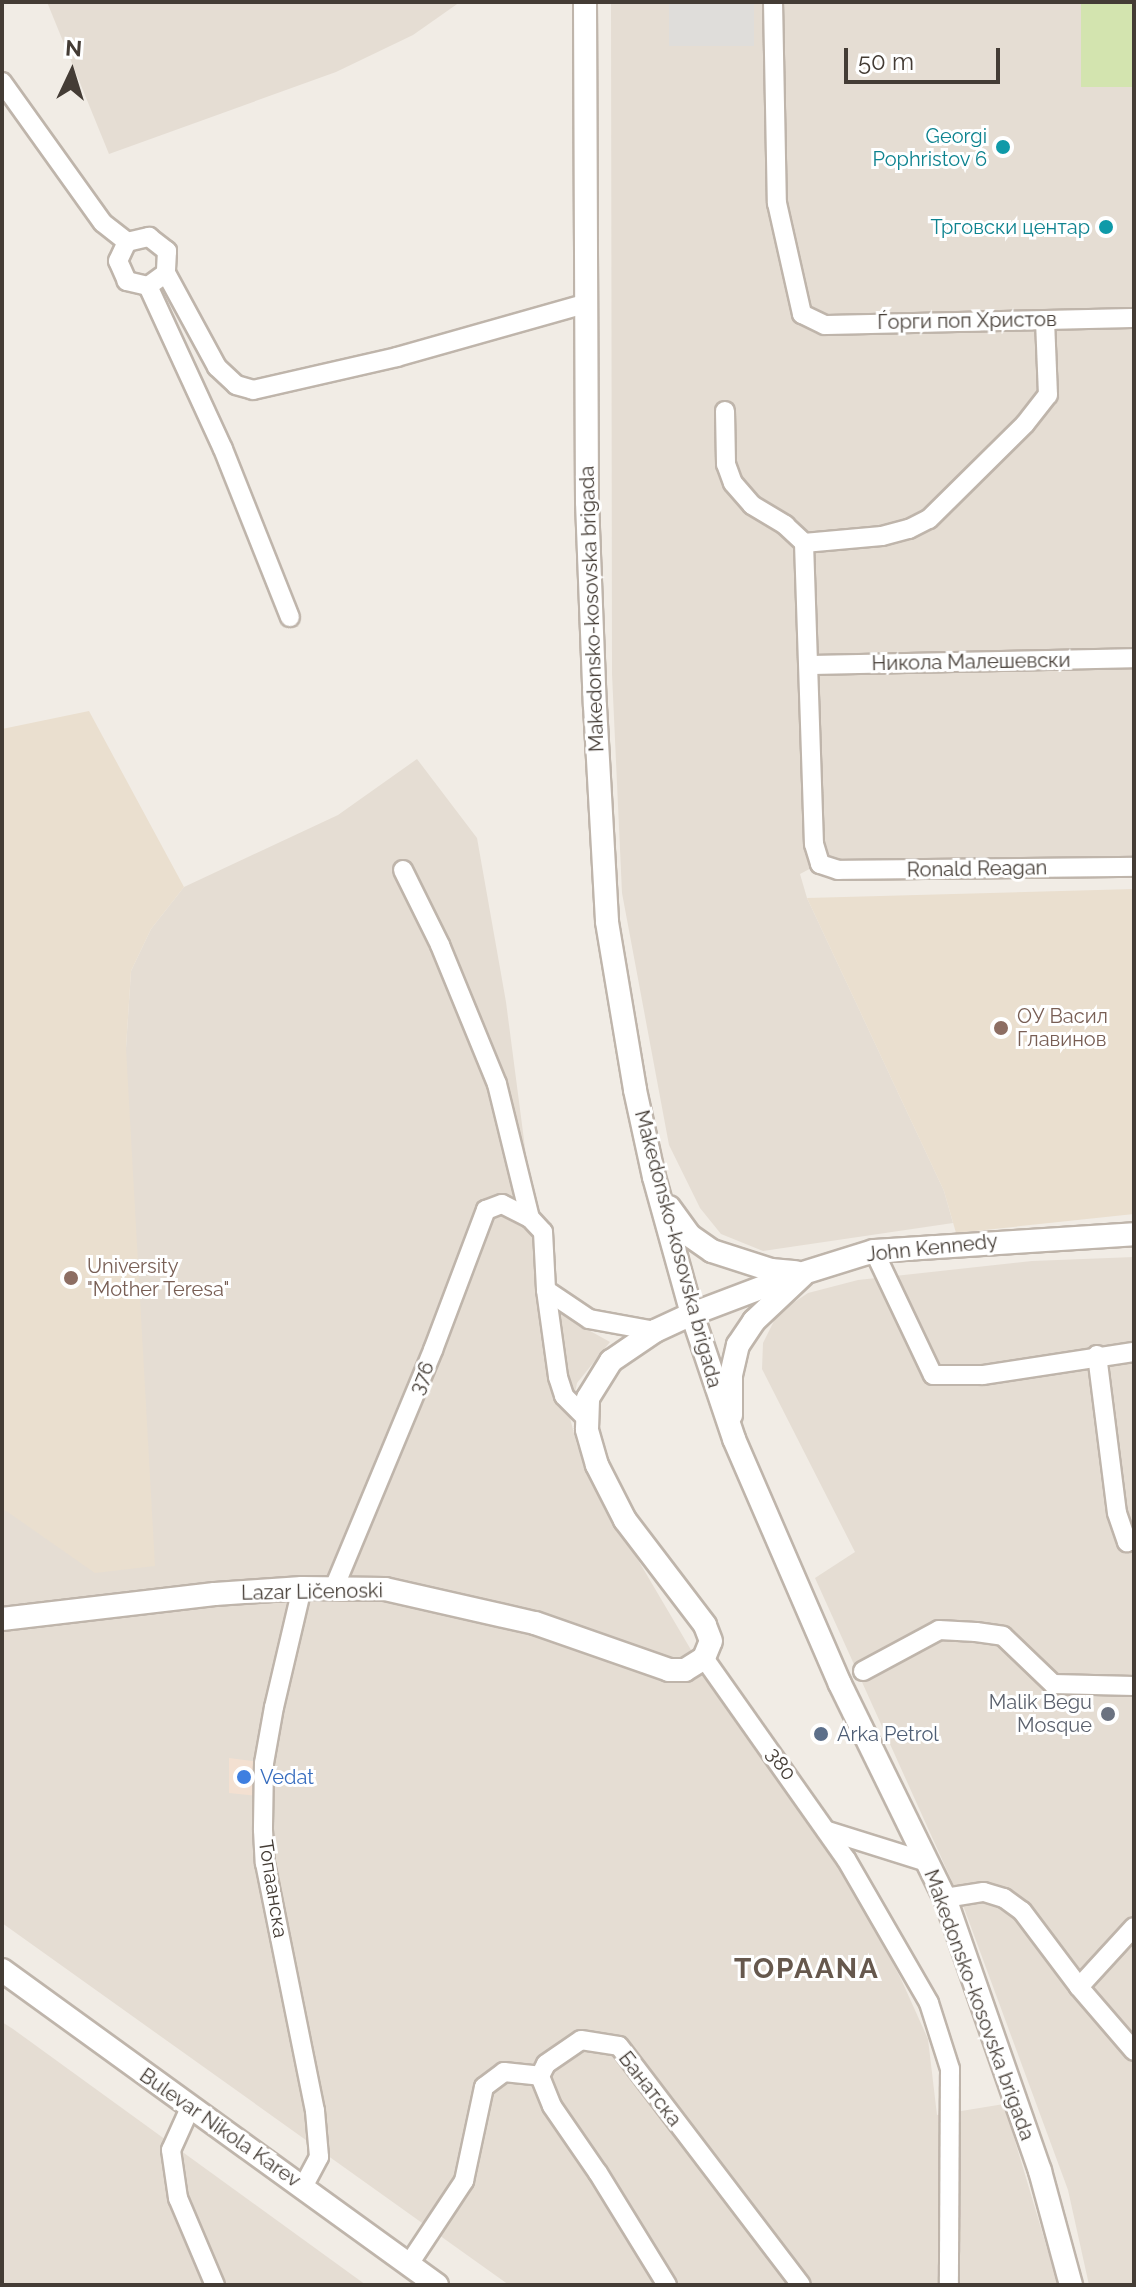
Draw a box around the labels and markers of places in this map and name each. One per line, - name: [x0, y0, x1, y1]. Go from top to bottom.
- place label: Georgi Pophristov 6: [872, 124, 987, 171]
- marker: Georgi Pophristov 6: [994, 138, 1012, 156]
- place label: Трговски центар: [930, 215, 1090, 239]
- marker: Трговски центар: [1097, 218, 1115, 236]
- place label: ОУ Васил Главинов: [1017, 1004, 1108, 1051]
- marker: ОУ Васил Главинов: [992, 1019, 1010, 1037]
- place label: University "Mother Teresa": [87, 1254, 230, 1301]
- marker: University "Mother Teresa": [62, 1269, 80, 1287]
- place label: Malik Begu Mosque: [989, 1690, 1092, 1737]
- marker: Malik Begu Mosque: [1099, 1705, 1117, 1723]
- place label: Arka Petrol: [837, 1722, 939, 1746]
- marker: Arka Petrol: [812, 1725, 830, 1743]
- place label: Vedat: [260, 1765, 314, 1789]
- marker: Vedat: [235, 1768, 253, 1786]

